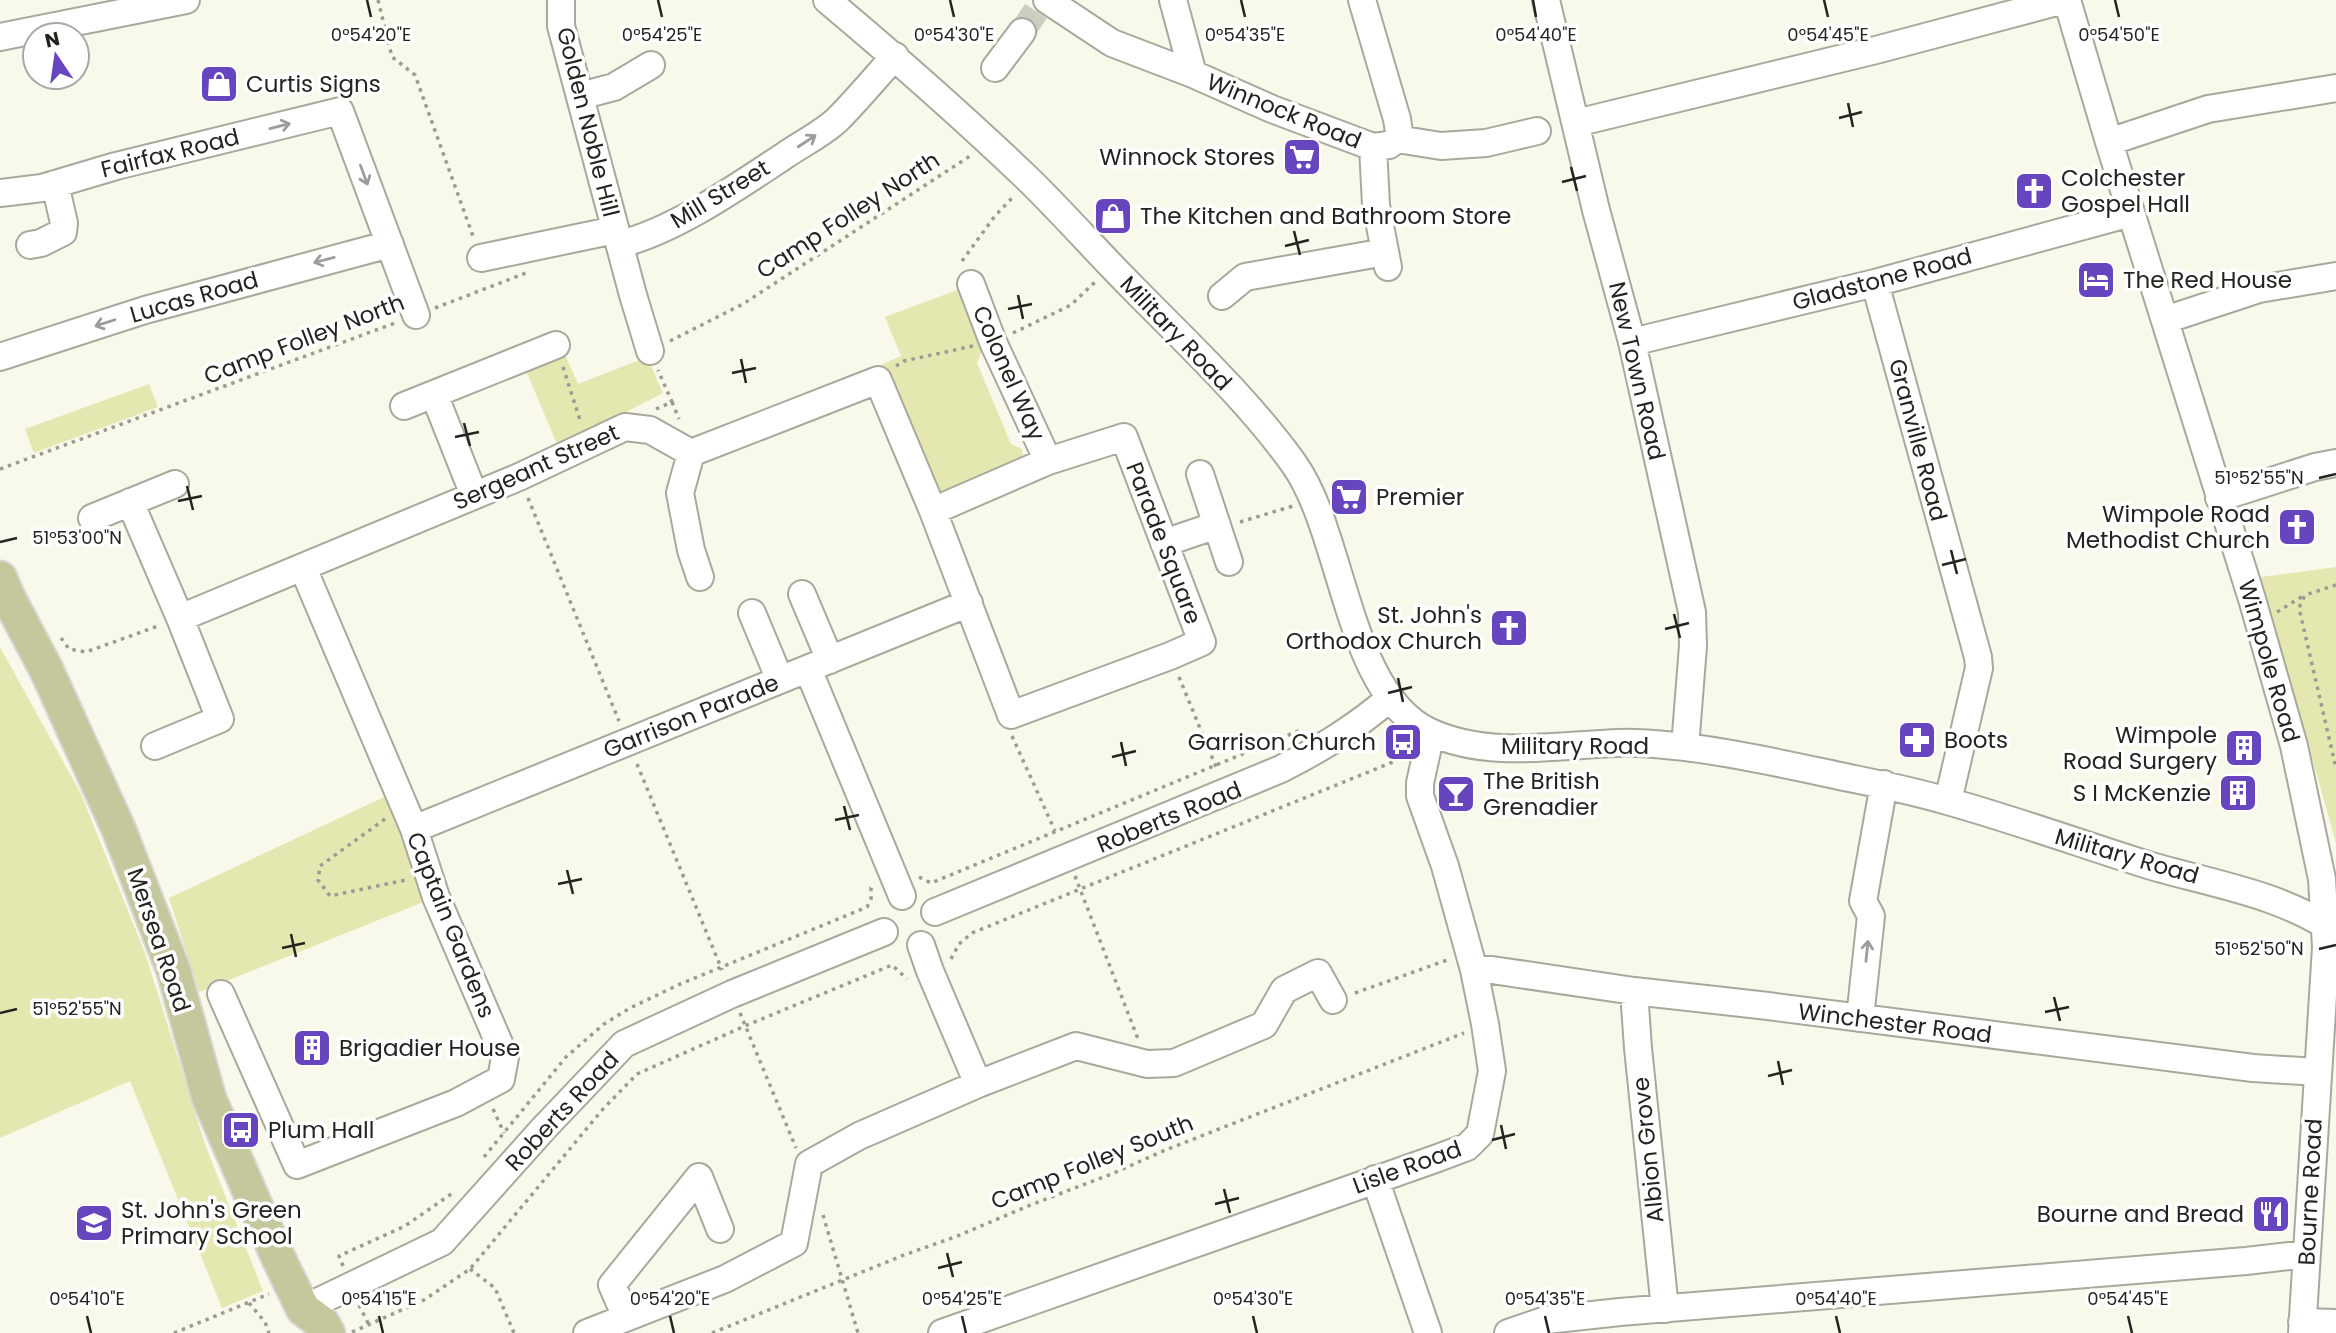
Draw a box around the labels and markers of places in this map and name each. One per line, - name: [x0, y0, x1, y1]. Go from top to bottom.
- shop icon: Curtis Signs: [198, 63, 240, 105]
- place label: Curtis Signs: [246, 68, 381, 100]
- supermarket icon: Winnock Stores: [1281, 136, 1323, 178]
- place label: Winnock Stores: [1099, 141, 1275, 173]
- place label: Colchester Gospel Hall: [2061, 162, 2190, 220]
- church icon: Colchester Gospel Hall: [2013, 170, 2055, 212]
- shop icon: The Kitchen and Bathroom Store: [1092, 195, 1134, 237]
- place label: The Kitchen and Bathroom Store: [1140, 200, 1511, 232]
- hotel icon: The Red House: [2075, 259, 2117, 301]
- place label: The Red House: [2123, 264, 2292, 296]
- supermarket icon: Premier: [1328, 476, 1370, 518]
- place label: Premier: [1376, 481, 1464, 513]
- place label: Wimpole Road Methodist Church: [2066, 498, 2270, 556]
- church icon: Wimpole Road Methodist Church: [2276, 506, 2318, 548]
- place label: St. John's Orthodox Church: [1286, 599, 1482, 657]
- church icon: St. John's Orthodox Church: [1488, 607, 1530, 649]
- pharmacy icon: Boots: [1896, 719, 1938, 761]
- place label: Wimpole Road Surgery: [2063, 719, 2217, 777]
- bus stop icon: Garrison Church: [1382, 721, 1424, 763]
- place label: Boots: [1944, 724, 2008, 756]
- place label: Garrison Church: [1188, 726, 1376, 758]
- building icon: Wimpole Road Surgery: [2223, 727, 2265, 769]
- place label: The British Grenadier: [1483, 765, 1600, 823]
- building icon: S I McKenzie: [2217, 772, 2259, 814]
- bar icon: The British Grenadier: [1435, 773, 1477, 815]
- place label: S I McKenzie: [2073, 777, 2211, 809]
- building icon: Brigadier House: [291, 1027, 333, 1069]
- place label: Brigadier House: [339, 1032, 520, 1064]
- bus stop icon: Plum Hall: [220, 1109, 262, 1151]
- place label: Plum Hall: [268, 1114, 374, 1146]
- restaurant icon: Bourne and Bread: [2250, 1193, 2292, 1235]
- place label: St. John's Green Primary School: [121, 1194, 302, 1252]
- place label: Bourne and Bread: [2037, 1198, 2244, 1230]
- school or university icon: St. John's Green Primary School: [73, 1202, 115, 1244]

